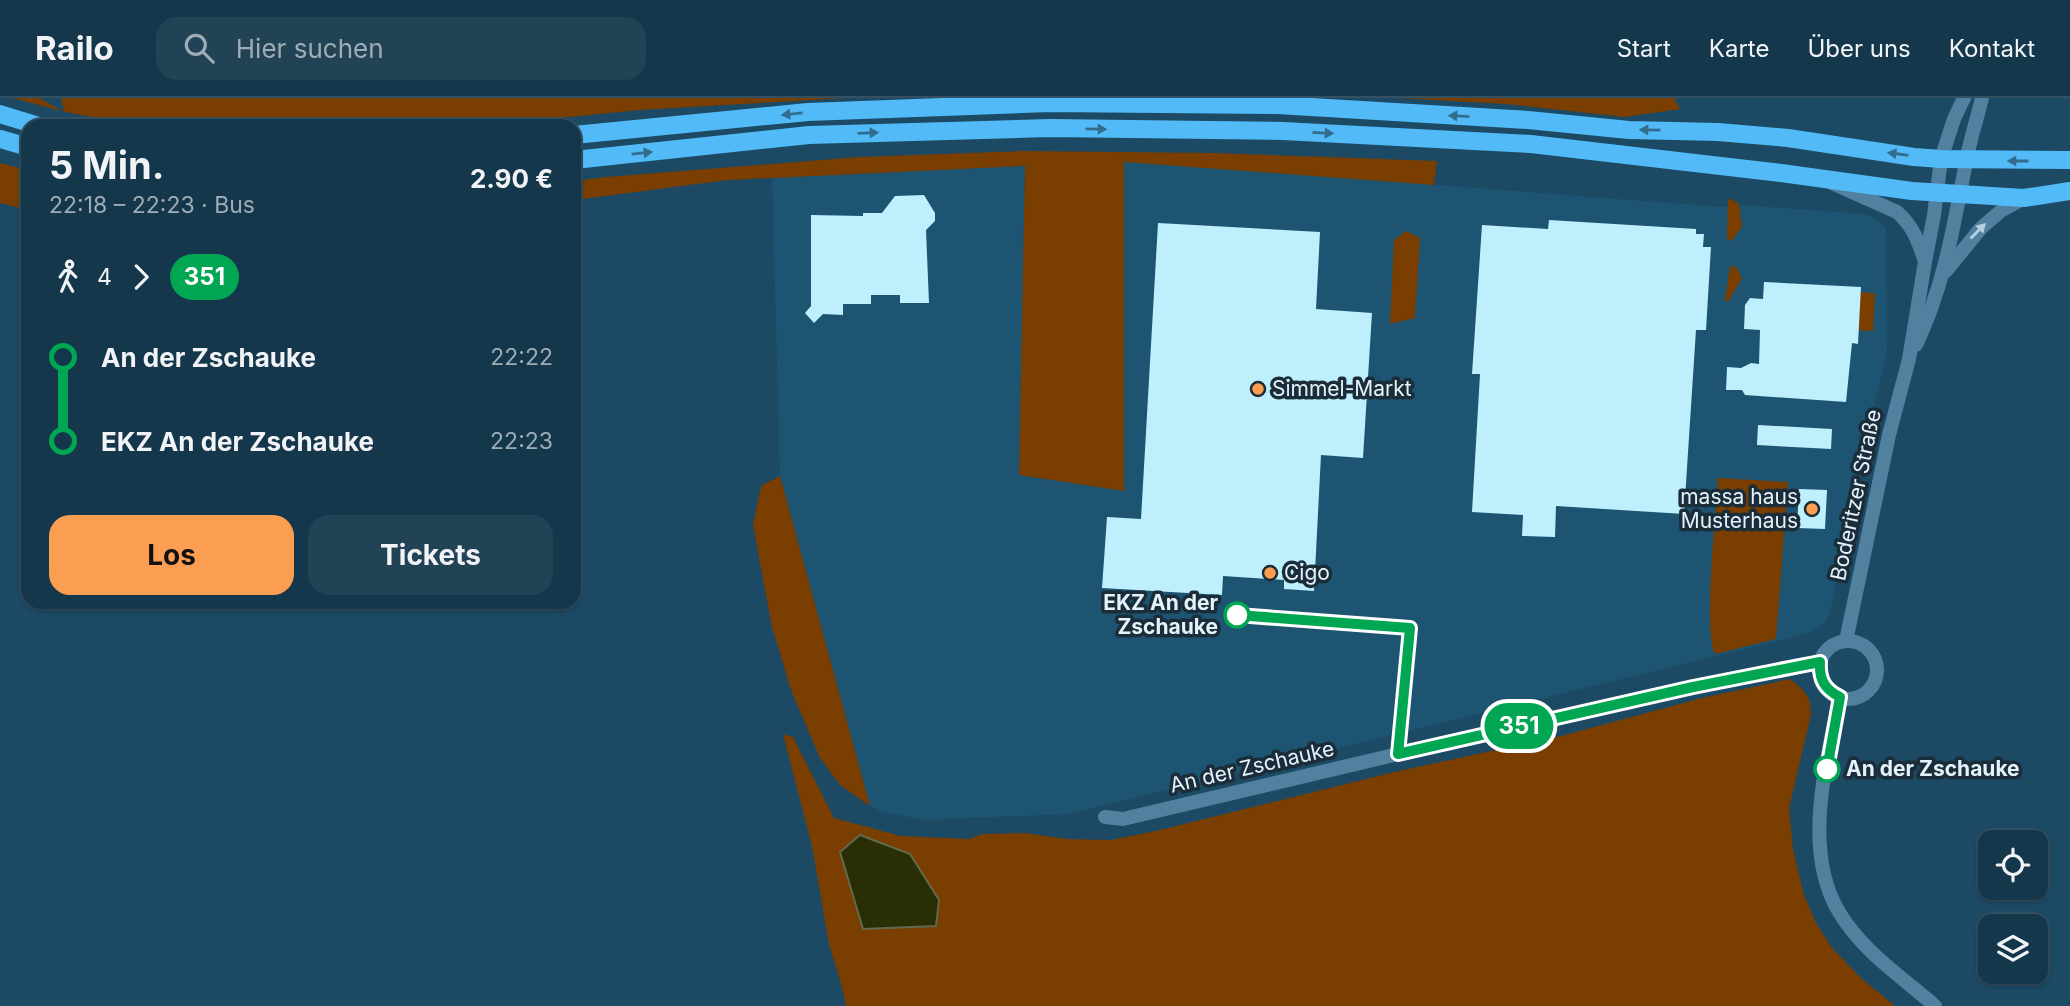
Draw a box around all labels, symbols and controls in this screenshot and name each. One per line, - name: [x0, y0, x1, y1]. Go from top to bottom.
- search box: [156, 17, 646, 80]
- text: Railo: [35, 28, 114, 68]
- icon: search: [180, 29, 218, 67]
- text: Hier suchen: [236, 33, 384, 64]
- text: Start: [1617, 34, 1671, 63]
- text: Karte: [1709, 34, 1769, 63]
- text: Über uns: [1807, 34, 1911, 63]
- text: Kontakt: [1949, 34, 2035, 63]
- one-way arrow: [780, 109, 802, 120]
- one-way arrow: [1448, 110, 1470, 121]
- one-way arrow: [1085, 123, 1107, 134]
- one-way arrow: [1638, 125, 1660, 136]
- one-way arrow: [858, 127, 880, 139]
- one-way arrow: [1312, 128, 1334, 139]
- text: 5 Min.: [49, 142, 164, 188]
- one-way arrow: [631, 147, 653, 158]
- one-way arrow: [1887, 149, 1909, 160]
- one-way arrow: [2007, 155, 2029, 166]
- text: 2.90 €: [470, 163, 553, 194]
- text: 22:18 – 22:23 · Bus: [49, 191, 255, 219]
- one-way arrow: [1970, 223, 1987, 240]
- icon: walk: [49, 258, 87, 296]
- icon: forward: [122, 258, 160, 296]
- text: 351: [184, 262, 225, 291]
- text: 4: [97, 263, 112, 291]
- text: An der Zschauke: [101, 342, 316, 373]
- text: 22:22: [490, 343, 553, 371]
- place label: Simmel-Markt: [1272, 376, 1412, 401]
- marker: Simmel-Markt: [1250, 381, 1266, 397]
- street label: Boderitzer Straße: [1825, 407, 1886, 583]
- text: EKZ An der Zschauke: [101, 426, 374, 457]
- text: 22:23: [490, 427, 553, 455]
- place label: massa haus Musterhaus: [1680, 484, 1798, 533]
- marker: massa haus Musterhaus: [1804, 501, 1820, 517]
- button: Los: [49, 515, 294, 595]
- button: Tickets: [308, 515, 553, 595]
- place label: Cigo: [1284, 560, 1330, 585]
- marker: Cigo: [1262, 565, 1278, 581]
- place label: EKZ An der Zschauke: [1103, 590, 1218, 639]
- marker: EKZ An der Zschauke: [1224, 602, 1250, 628]
- line badge: 351: [1479, 703, 1559, 749]
- text: 351: [1498, 711, 1540, 740]
- street label: An der Zschauke: [1167, 735, 1337, 798]
- marker: An der Zschauke: [1814, 756, 1840, 782]
- place label: An der Zschauke: [1846, 756, 2020, 781]
- map controls: [1978, 830, 2048, 984]
- button: locate: [1978, 830, 2048, 900]
- button: layers: [1978, 914, 2048, 984]

